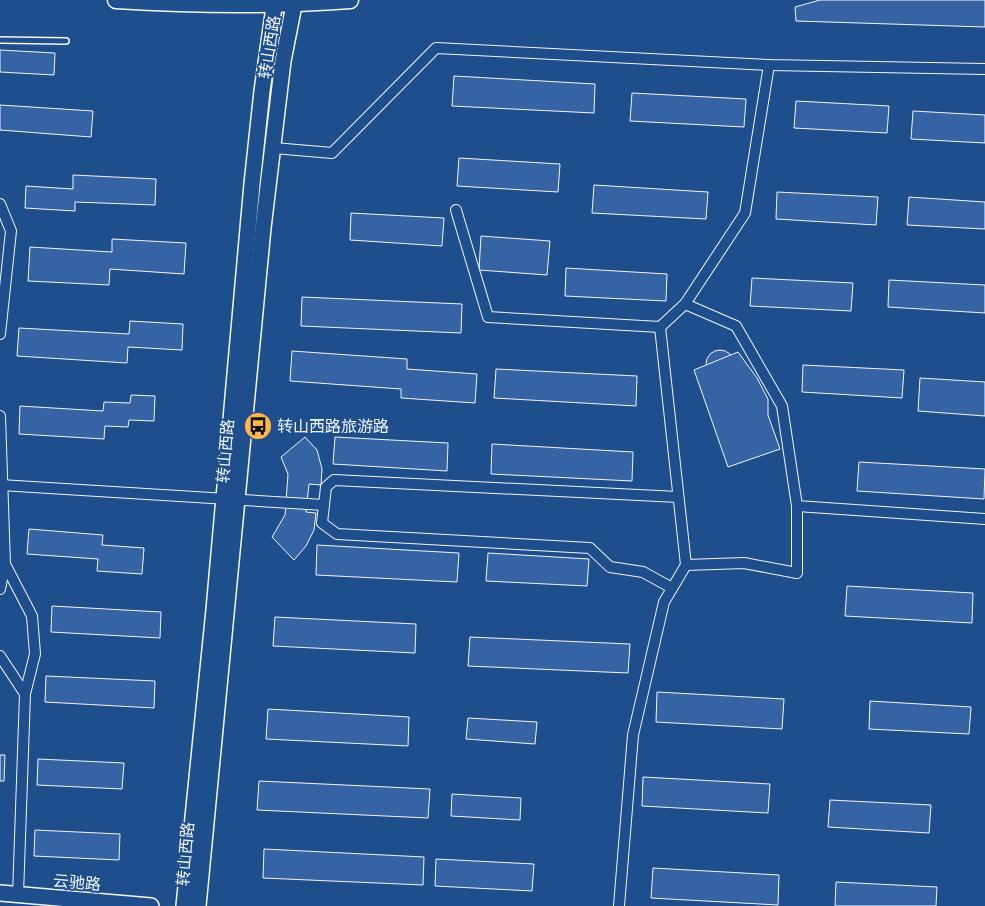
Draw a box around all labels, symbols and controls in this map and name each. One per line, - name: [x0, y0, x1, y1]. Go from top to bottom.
- street label: 转山西路: [253, 14, 285, 80]
- bus stop icon: 转山西路旅游路: [243, 411, 273, 441]
- place label: 转山西路旅游路: [277, 415, 389, 437]
- street label: 转山西路: [211, 418, 239, 484]
- street label: 转山西路: [171, 821, 199, 887]
- street label: 云驰路: [52, 869, 102, 895]

